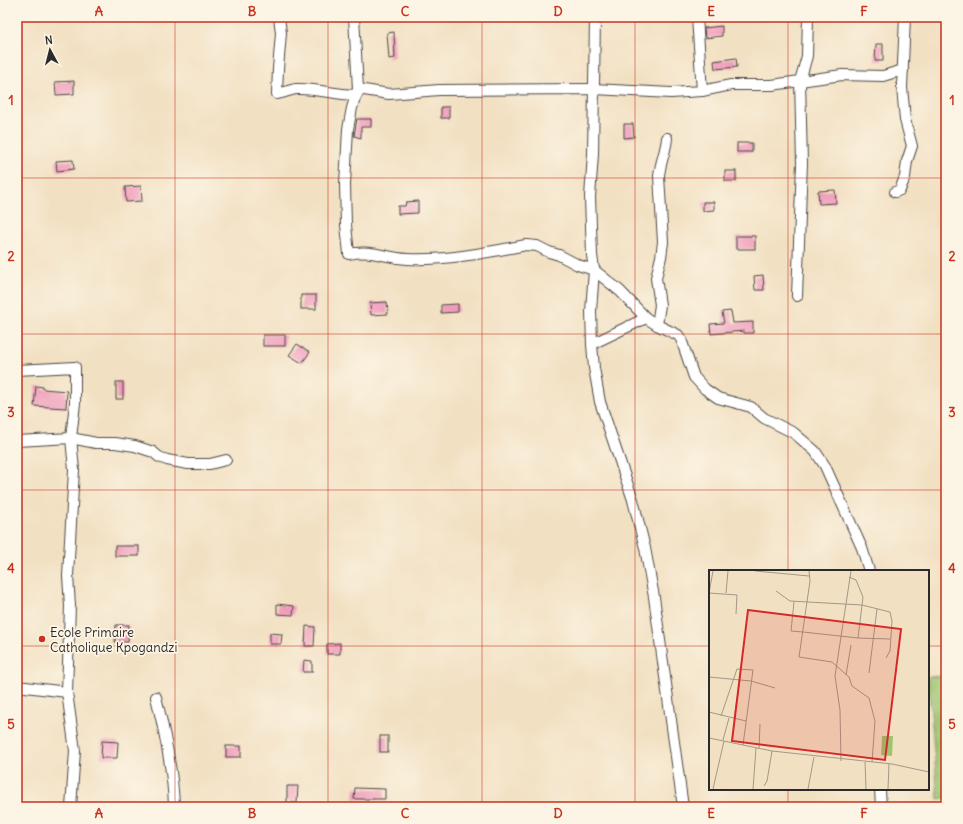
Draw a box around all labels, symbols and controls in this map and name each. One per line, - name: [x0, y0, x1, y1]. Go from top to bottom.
- text: A: [95, 3, 104, 20]
- text: B: [248, 3, 257, 20]
- text: C: [401, 3, 410, 20]
- text: D: [553, 3, 563, 20]
- text: E: [707, 3, 715, 20]
- text: F: [860, 3, 868, 20]
- north arrow: [30, 30, 70, 70]
- text: N: [44, 33, 53, 47]
- text: 1: [8, 92, 14, 109]
- text: 1: [949, 92, 955, 109]
- text: 2: [7, 248, 15, 265]
- text: 2: [948, 248, 956, 265]
- text: 3: [7, 404, 15, 421]
- text: 3: [948, 404, 956, 421]
- text: 4: [7, 560, 15, 577]
- text: 4: [948, 560, 956, 577]
- inset map: [709, 570, 929, 790]
- place label: Ecole Primaire Catholique Kpogandzi: [50, 624, 178, 656]
- marker: Ecole Primaire Catholique Kpogandzi: [37, 634, 47, 644]
- text: 5: [7, 716, 15, 733]
- text: 5: [948, 716, 956, 733]
- text: A: [95, 805, 104, 822]
- text: B: [248, 805, 257, 822]
- text: C: [401, 805, 410, 822]
- text: D: [553, 805, 563, 822]
- text: E: [707, 805, 715, 822]
- text: F: [860, 805, 868, 822]

